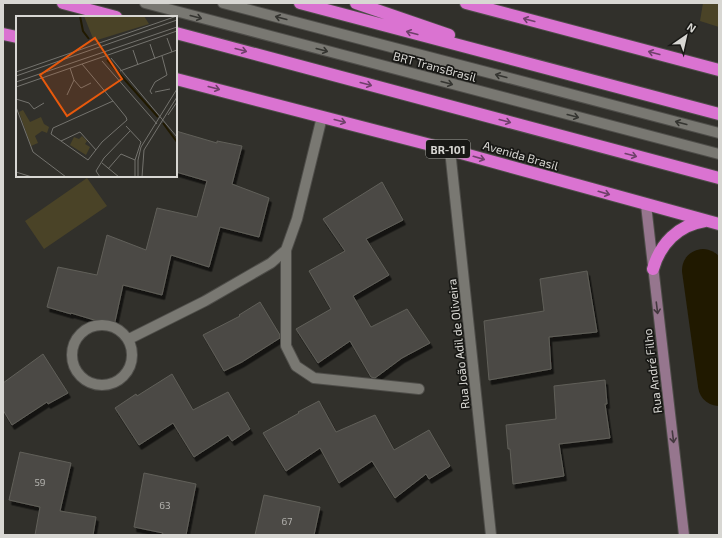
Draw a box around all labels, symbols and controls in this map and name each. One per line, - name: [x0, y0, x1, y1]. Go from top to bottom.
- one-way arrow: [189, 13, 202, 21]
- one-way arrow: [275, 14, 288, 21]
- one-way arrow: [522, 15, 535, 23]
- inset map: [16, 16, 177, 177]
- north arrow: [666, 16, 706, 56]
- text: N: [685, 20, 699, 35]
- one-way arrow: [406, 29, 419, 36]
- one-way arrow: [315, 46, 328, 54]
- one-way arrow: [234, 47, 247, 54]
- street label: BRT TransBrasil: [392, 48, 479, 84]
- one-way arrow: [648, 49, 661, 56]
- one-way arrow: [495, 72, 508, 79]
- one-way arrow: [441, 80, 454, 87]
- one-way arrow: [360, 81, 373, 88]
- one-way arrow: [207, 85, 220, 93]
- one-way arrow: [566, 113, 579, 120]
- one-way arrow: [333, 118, 346, 125]
- one-way arrow: [499, 118, 512, 125]
- one-way arrow: [675, 119, 688, 126]
- street label: Avenida Brasil: [482, 138, 561, 173]
- road number: BR-101: [426, 140, 470, 158]
- one-way arrow: [624, 151, 637, 159]
- one-way arrow: [472, 155, 485, 162]
- one-way arrow: [597, 190, 610, 197]
- street label: Rua João Adil de Oliveira: [444, 278, 472, 410]
- one-way arrow: [653, 301, 661, 314]
- street label: Rua André Filho: [640, 328, 664, 414]
- one-way arrow: [669, 430, 677, 443]
- house number: 59: [34, 476, 46, 488]
- house number: 63: [159, 499, 171, 511]
- house number: 67: [282, 515, 292, 527]

